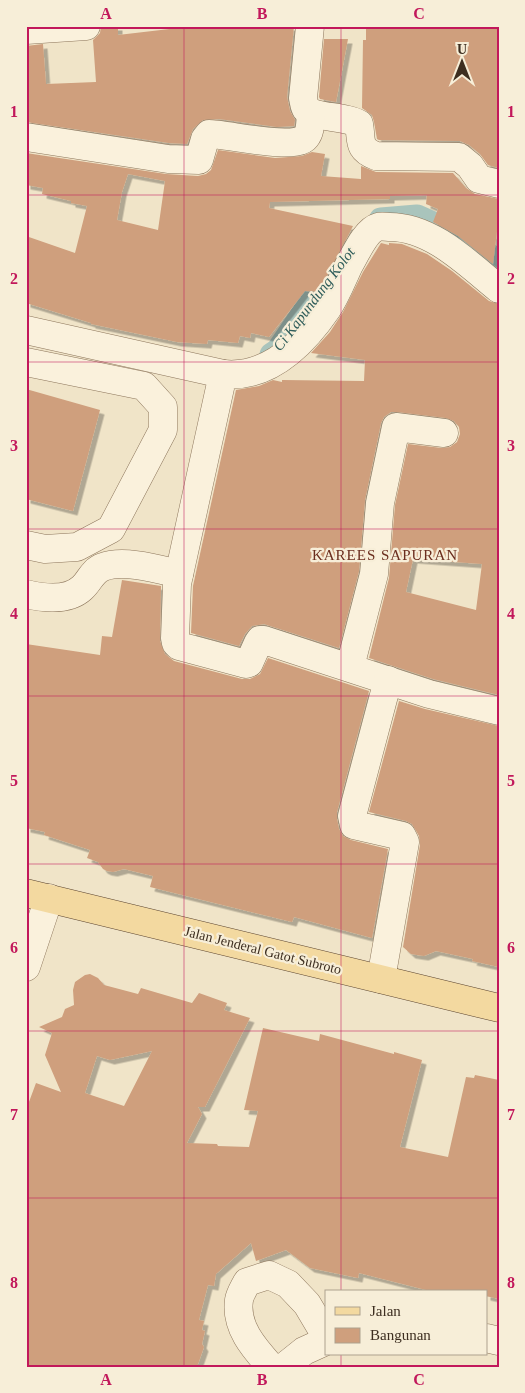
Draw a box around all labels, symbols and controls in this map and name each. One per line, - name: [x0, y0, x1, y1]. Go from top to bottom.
- text: A: [100, 5, 112, 22]
- text: B: [257, 5, 268, 22]
- text: C: [413, 5, 425, 22]
- north arrow: [438, 38, 488, 88]
- text: U: [457, 42, 467, 57]
- text: 1: [10, 103, 18, 120]
- text: 1: [507, 103, 515, 120]
- water label: Ci Kapundung Kolot: [270, 244, 359, 354]
- text: 2: [10, 270, 18, 287]
- text: 2: [507, 270, 515, 287]
- text: 3: [10, 437, 18, 454]
- text: 3: [507, 437, 515, 454]
- district label: KAREES SAPURAN: [312, 547, 458, 563]
- text: 4: [10, 605, 18, 622]
- text: 4: [507, 605, 515, 622]
- text: 5: [10, 772, 18, 789]
- text: 5: [507, 772, 515, 789]
- street label: Jalan Jenderal Gatot Subroto: [183, 924, 343, 977]
- text: 6: [10, 939, 18, 956]
- text: 6: [507, 939, 515, 956]
- text: 7: [10, 1106, 18, 1123]
- text: 7: [507, 1106, 515, 1123]
- text: 8: [10, 1274, 18, 1291]
- text: 8: [507, 1274, 515, 1291]
- legend: [325, 1290, 488, 1356]
- text: Jalan: [370, 1303, 401, 1319]
- text: Bangunan: [370, 1327, 431, 1343]
- text: A: [100, 1371, 112, 1388]
- text: B: [257, 1371, 268, 1388]
- text: C: [413, 1371, 425, 1388]

